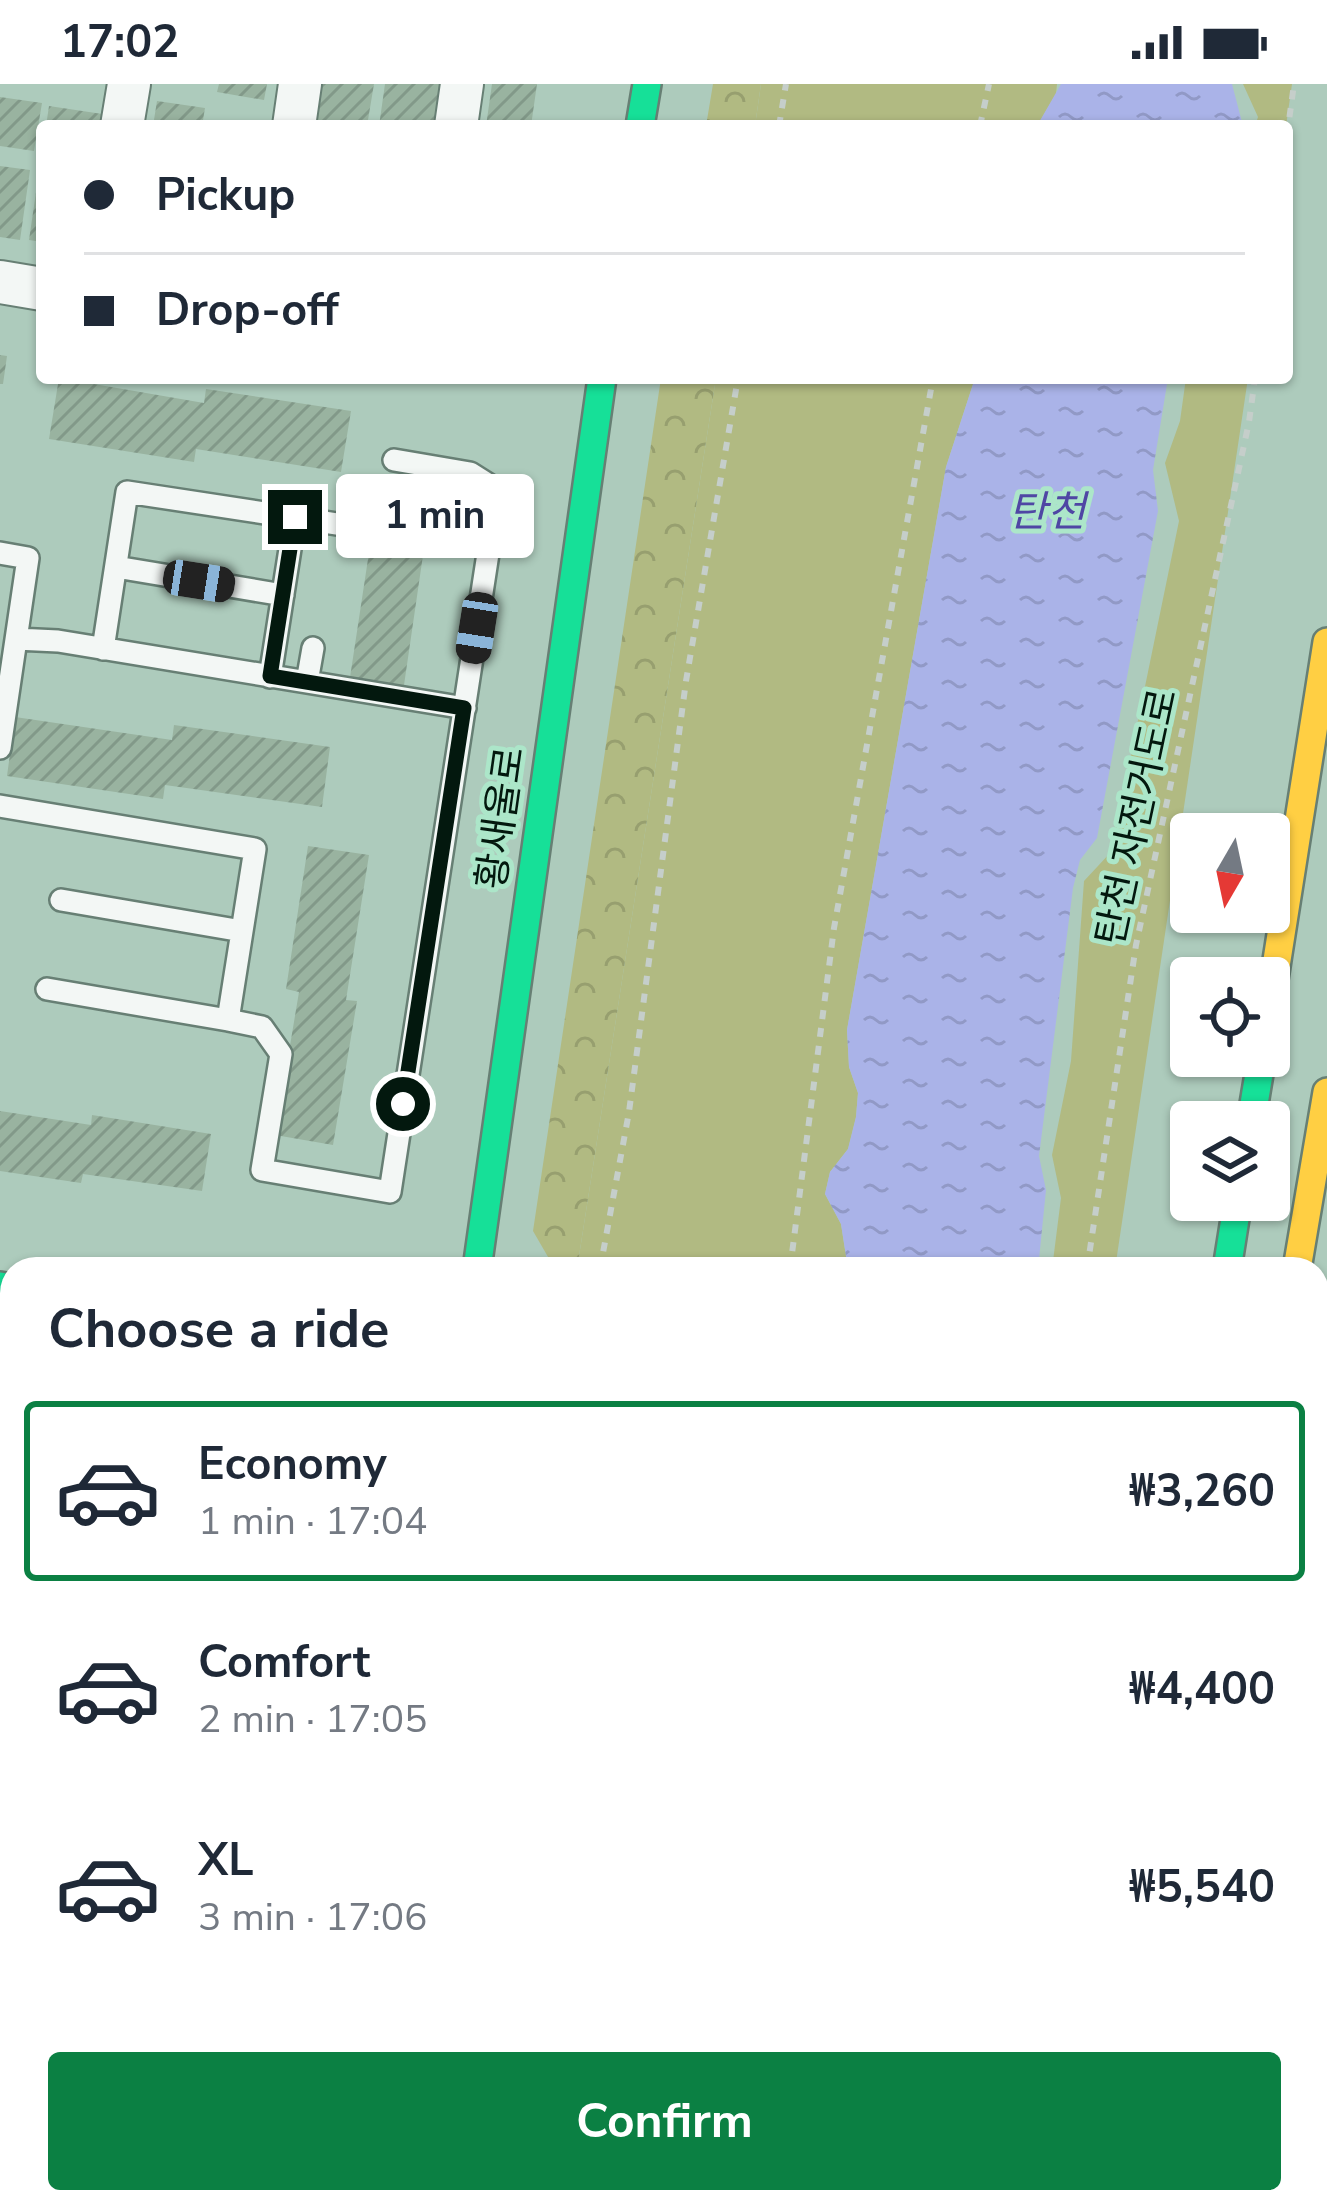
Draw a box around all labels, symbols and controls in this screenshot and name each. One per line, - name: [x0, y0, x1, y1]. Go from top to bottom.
- text: 17:02: [60, 12, 179, 73]
- text: Pickup: [156, 165, 295, 226]
- text: Drop-off: [156, 280, 339, 341]
- callout: 1 min: [337, 475, 535, 559]
- water label: 탄천: [1008, 484, 1090, 541]
- text: 1 min: [385, 489, 485, 542]
- route end: [268, 490, 322, 544]
- car: [161, 558, 237, 604]
- car: [454, 590, 500, 666]
- street label: 탄천 자전거도로: [1084, 684, 1190, 950]
- street label: 황새울로: [465, 743, 537, 893]
- north arrow: [1170, 813, 1290, 933]
- map controls: [1170, 813, 1290, 1221]
- button: locate: [1170, 957, 1290, 1077]
- route start: [376, 1077, 430, 1131]
- button: layers: [1170, 1101, 1290, 1221]
- text: Choose a ride: [48, 1292, 389, 1366]
- text: Economy: [198, 1434, 387, 1495]
- icon: car: [54, 1437, 162, 1545]
- text: ₩3,260: [1129, 1461, 1275, 1522]
- text: 1 min · 17:04: [198, 1495, 427, 1548]
- text: Comfort: [198, 1632, 370, 1693]
- icon: car: [54, 1635, 162, 1743]
- text: ₩4,400: [1129, 1659, 1275, 1720]
- text: 2 min · 17:05: [198, 1693, 427, 1746]
- text: XL: [198, 1830, 254, 1891]
- icon: car: [54, 1833, 162, 1941]
- text: ₩5,540: [1129, 1857, 1275, 1918]
- text: 3 min · 17:06: [198, 1891, 427, 1944]
- button: Confirm: [48, 2052, 1281, 2190]

